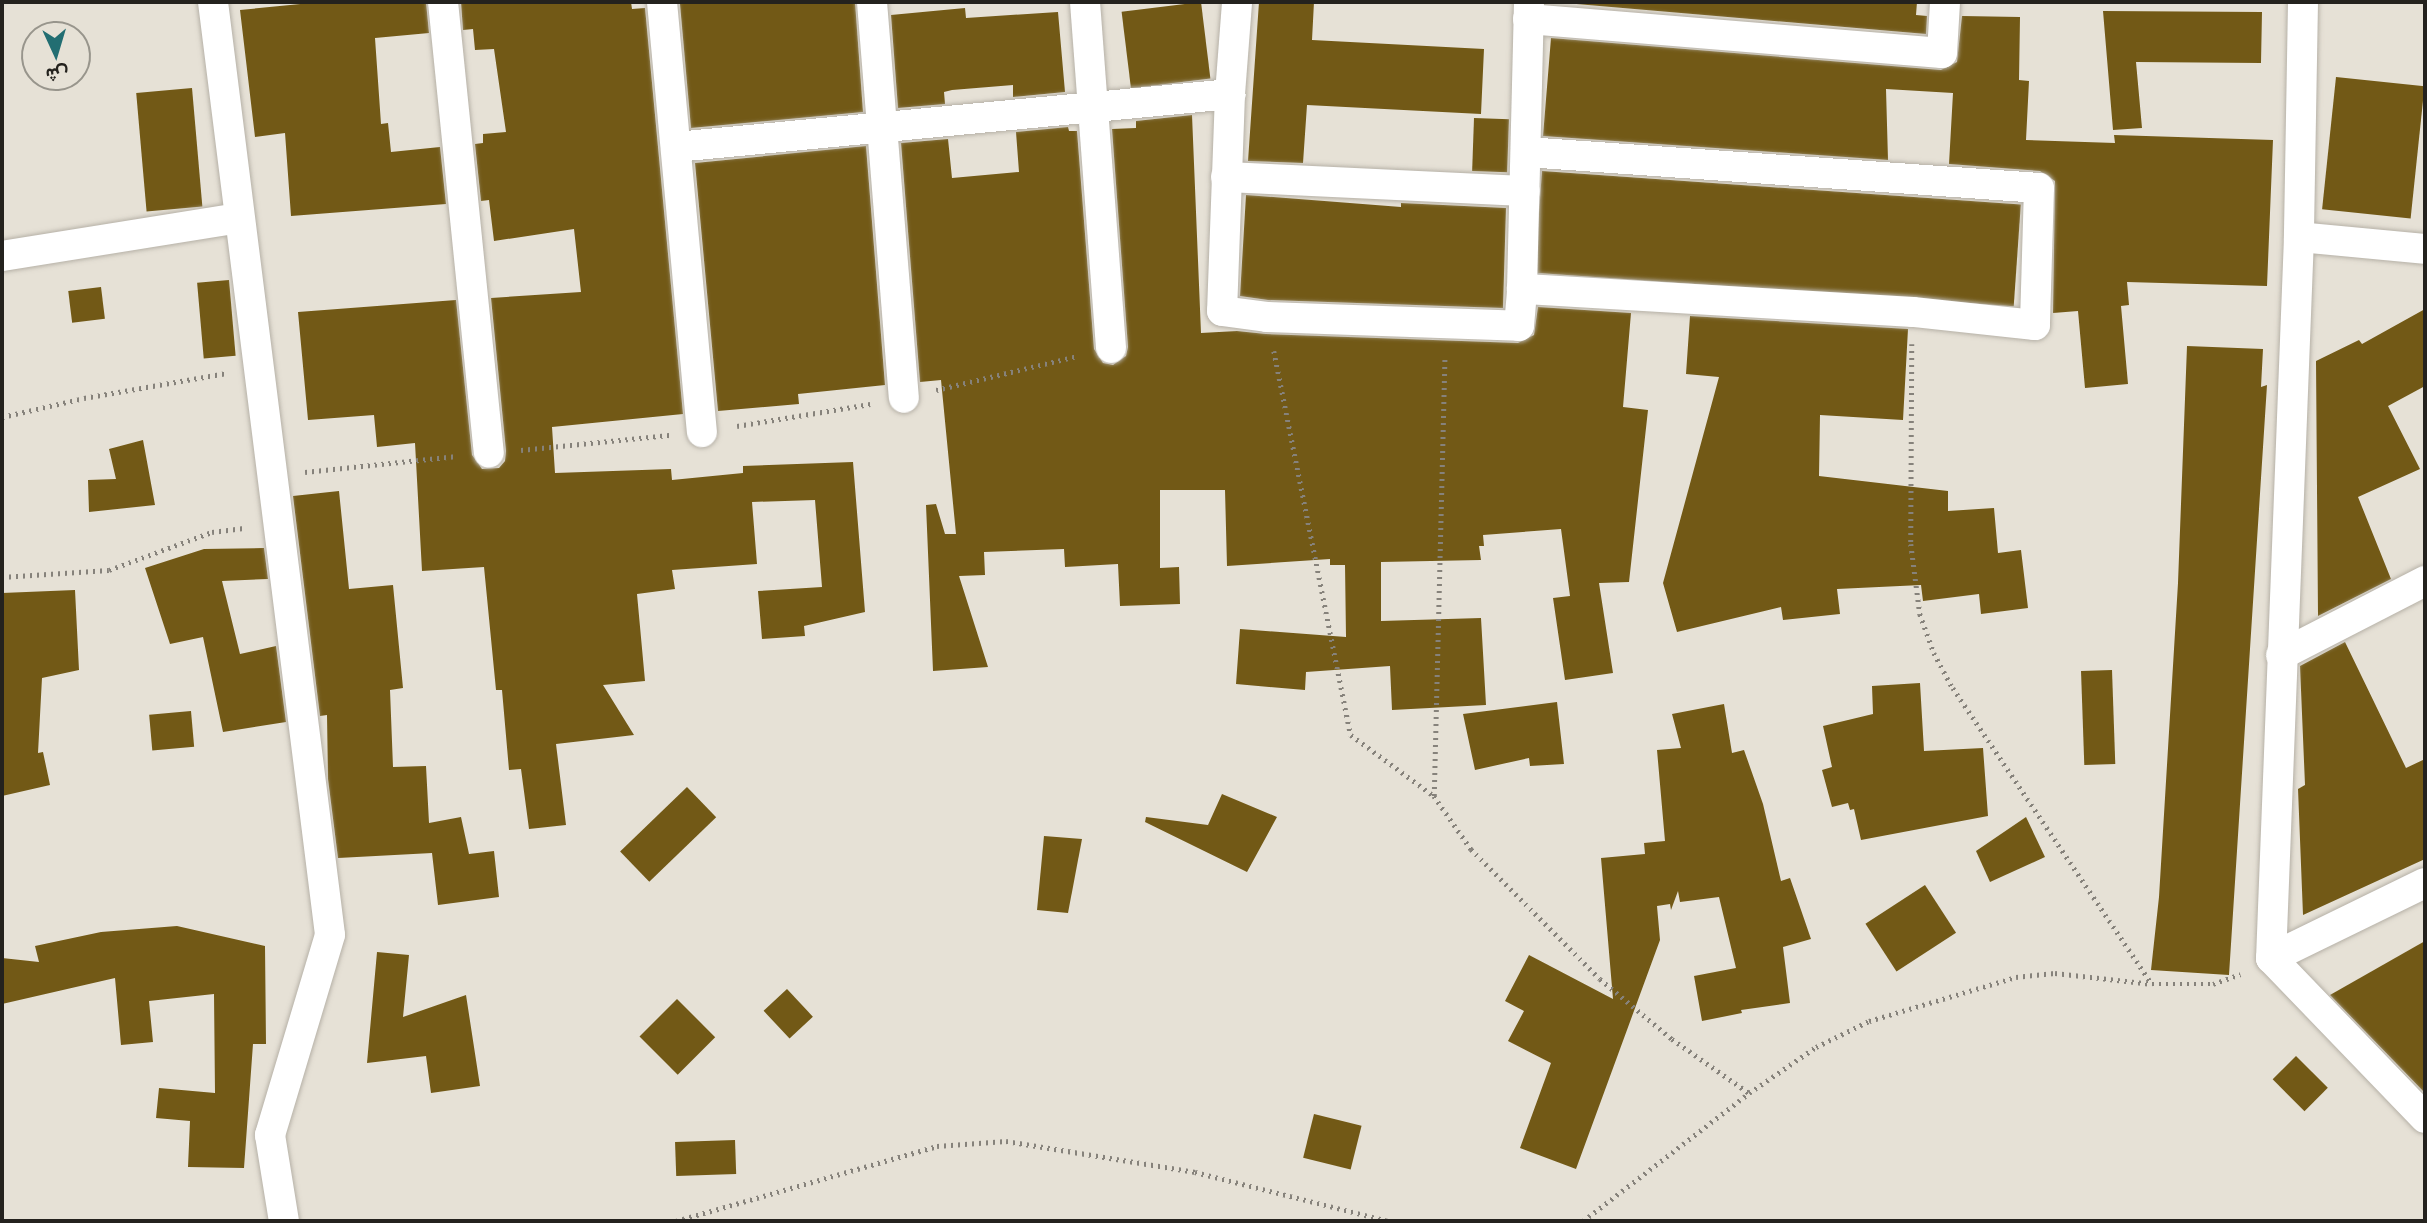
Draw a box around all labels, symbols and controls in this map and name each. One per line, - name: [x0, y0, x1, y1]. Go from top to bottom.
- north arrow: [21, 21, 91, 91]
- text: ش: [45, 63, 69, 87]

